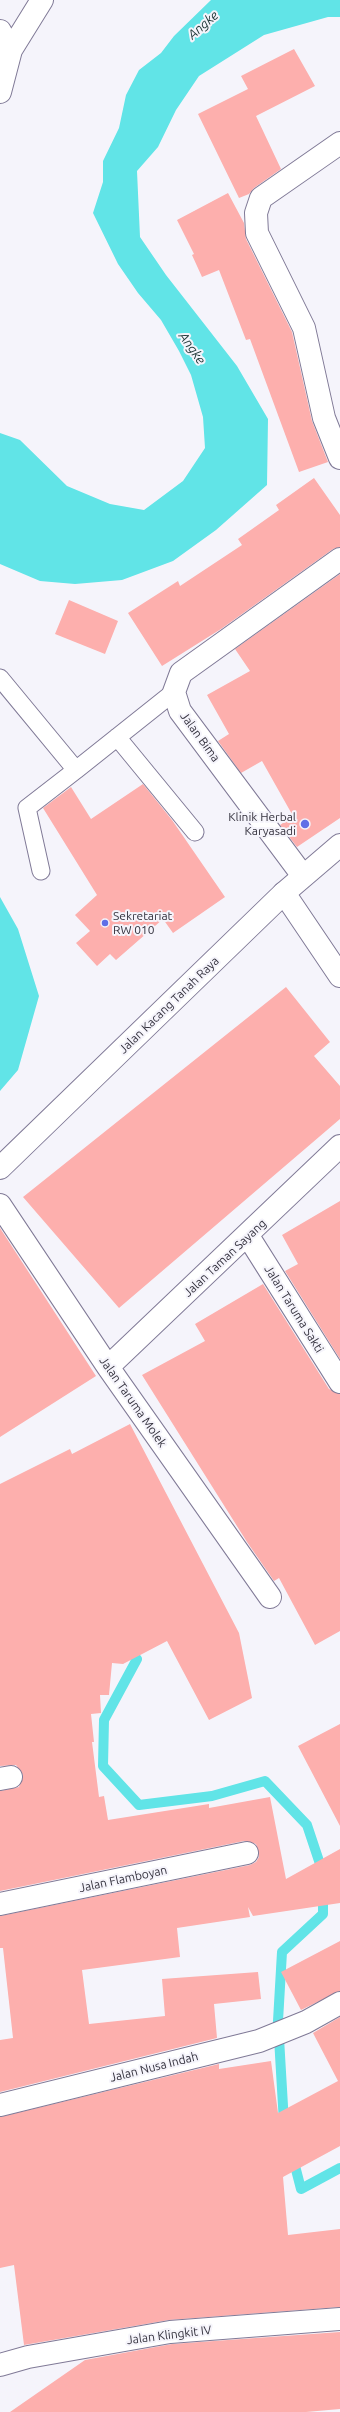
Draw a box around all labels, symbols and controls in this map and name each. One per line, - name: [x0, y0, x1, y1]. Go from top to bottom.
- water label: Angke: [184, 7, 222, 43]
- water label: Angke: [175, 329, 209, 367]
- street label: Jalan Bima: [177, 709, 223, 765]
- place label: Klinik Herbal Karyasadi: [228, 810, 296, 838]
- marker: Klinik Herbal Karyasadi: [299, 818, 311, 830]
- place label: Sekretariat RW 010: [113, 909, 172, 937]
- marker: Sekretariat RW 010: [100, 918, 110, 928]
- street label: Jalan Kacang Tanah Raya: [116, 954, 222, 1056]
- street label: Jalan Taman Sayang: [181, 1216, 269, 1300]
- street label: Jalan Taruma Sakti: [261, 1263, 327, 1355]
- street label: Jalan Taruma Molek: [96, 1354, 170, 1450]
- street label: Jalan Flamboyan: [78, 1863, 168, 1895]
- street label: Jalan Nusa Indah: [108, 2049, 200, 2085]
- street label: Jalan Klingkit IV: [126, 2323, 212, 2347]

